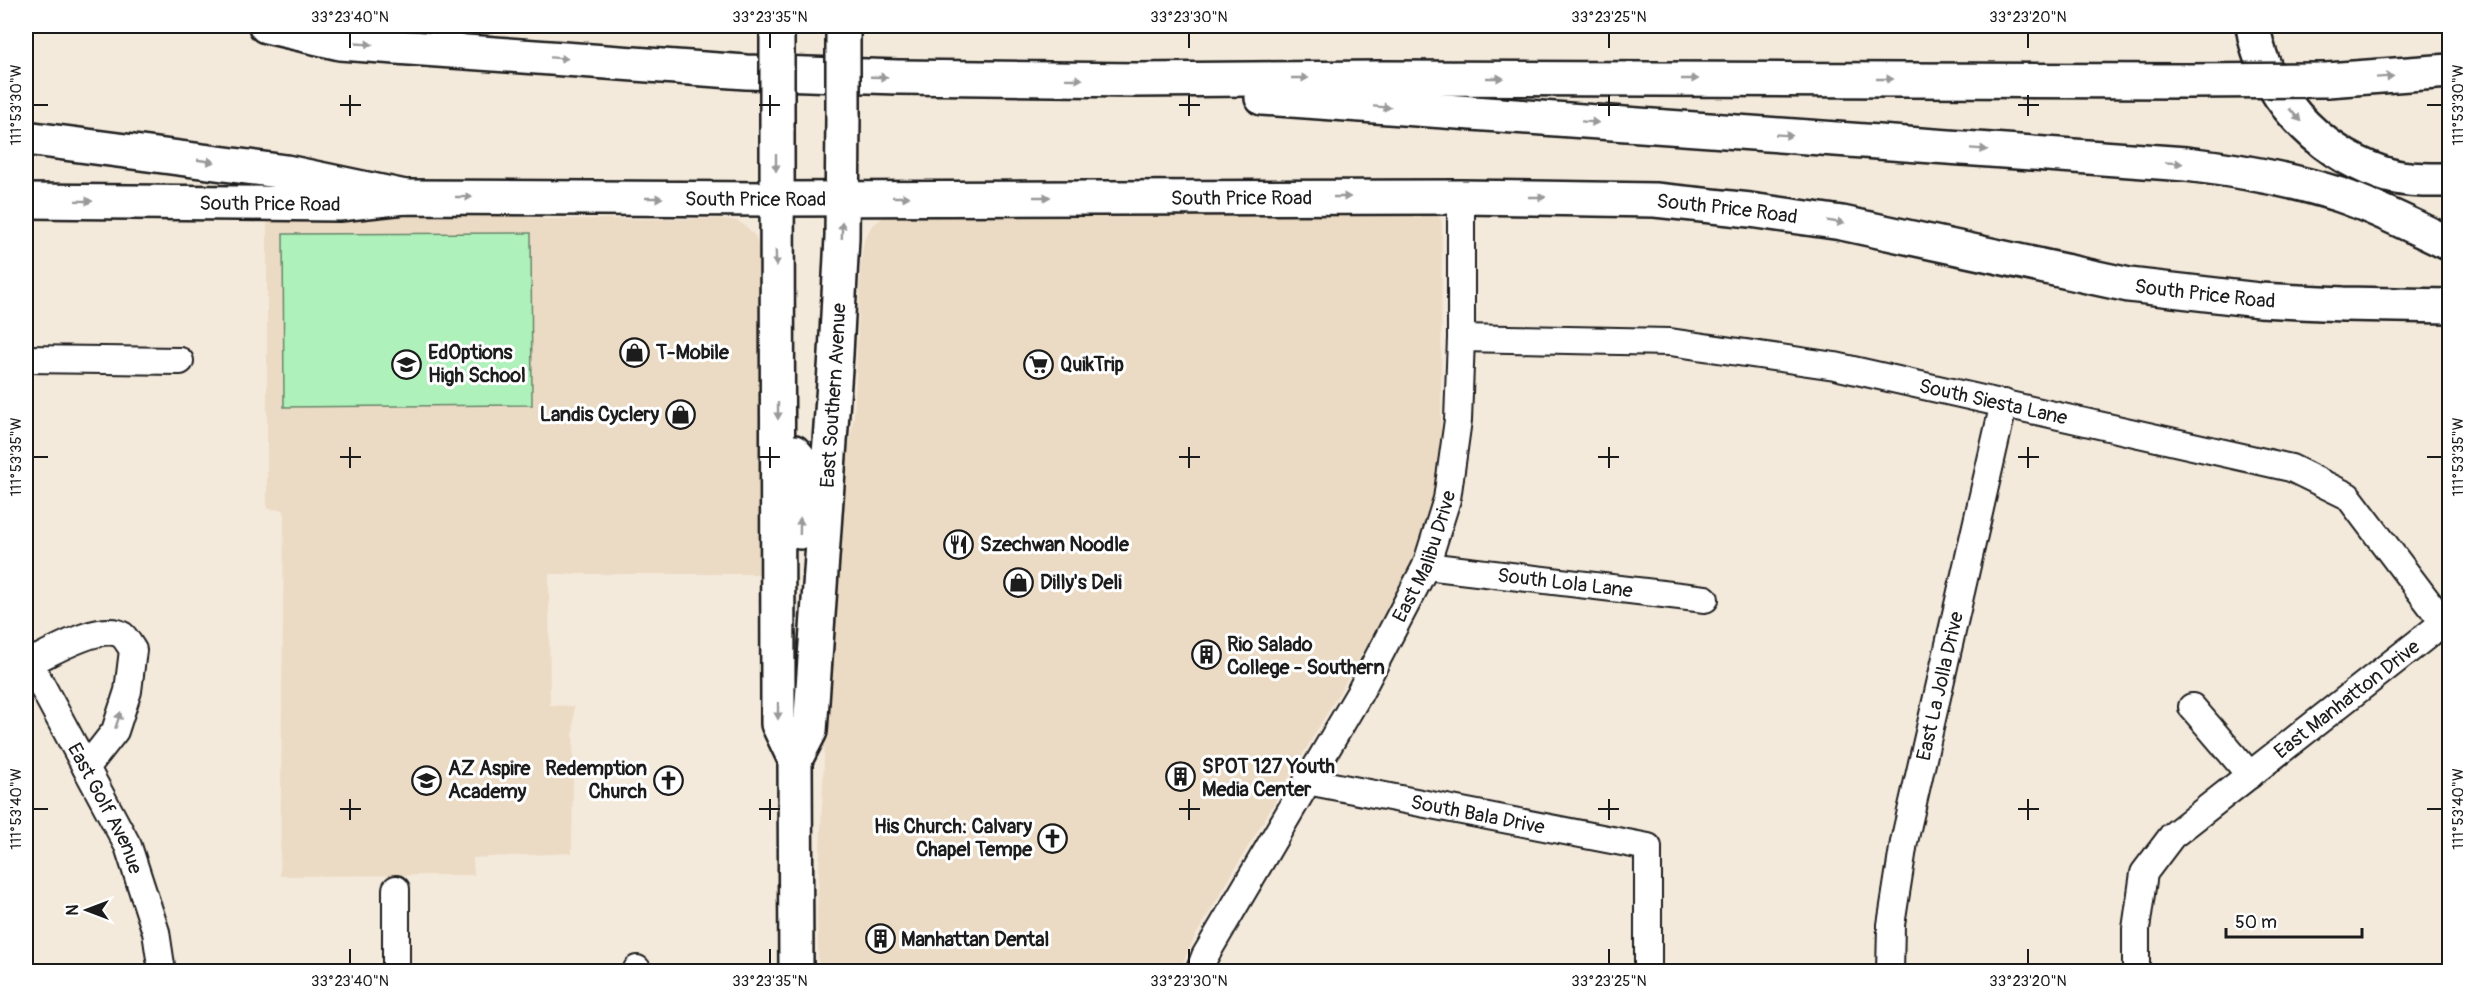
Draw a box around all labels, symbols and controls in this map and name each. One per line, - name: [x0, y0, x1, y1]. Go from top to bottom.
- text: 33°23'40"N: [311, 8, 389, 27]
- text: 33°23'35"N: [732, 8, 808, 27]
- text: 33°23'30"N: [1150, 8, 1228, 27]
- text: 33°23'25"N: [1571, 8, 1647, 27]
- text: 33°23'20"N: [1989, 8, 2067, 27]
- one-way arrow: [355, 40, 374, 49]
- one-way arrow: [549, 54, 568, 63]
- text: 111°53'30"W: [7, 64, 26, 146]
- text: 111°53'30"W: [2449, 64, 2468, 146]
- one-way arrow: [870, 72, 889, 81]
- one-way arrow: [2376, 72, 2395, 81]
- one-way arrow: [1291, 73, 1310, 83]
- one-way arrow: [1486, 73, 1505, 83]
- one-way arrow: [1065, 74, 1084, 84]
- one-way arrow: [1681, 74, 1700, 84]
- one-way arrow: [1876, 74, 1895, 84]
- one-way arrow: [1372, 103, 1391, 112]
- one-way arrow: [2288, 107, 2301, 122]
- one-way arrow: [1580, 117, 1599, 127]
- one-way arrow: [1775, 131, 1794, 140]
- one-way arrow: [1970, 144, 1989, 154]
- one-way arrow: [771, 154, 781, 173]
- one-way arrow: [197, 156, 216, 166]
- one-way arrow: [2164, 158, 2183, 168]
- street label: South Price Road: [1171, 185, 1312, 211]
- street label: South Price Road: [685, 187, 826, 212]
- street label: South Price Road: [1655, 188, 1799, 230]
- street label: South Price Road: [199, 191, 341, 217]
- one-way arrow: [454, 192, 473, 202]
- one-way arrow: [891, 192, 910, 202]
- one-way arrow: [1033, 192, 1052, 202]
- one-way arrow: [1333, 192, 1352, 202]
- one-way arrow: [1528, 192, 1547, 202]
- one-way arrow: [645, 194, 664, 203]
- one-way arrow: [74, 197, 93, 206]
- one-way arrow: [1826, 218, 1845, 227]
- one-way arrow: [837, 220, 847, 239]
- one-way arrow: [772, 248, 781, 267]
- street label: South Price Road: [2133, 274, 2276, 314]
- street label: East Southern Avenue: [815, 302, 852, 489]
- shop icon: T-Mobile: [619, 336, 651, 368]
- place label: EdOptions High School: [428, 340, 526, 388]
- place label: T-Mobile: [655, 340, 730, 365]
- school or university icon: EdOptions High School: [391, 348, 423, 380]
- supermarket icon: QuikTrip: [1023, 348, 1055, 380]
- place label: QuikTrip: [1060, 352, 1125, 377]
- street label: South Siesta Lane: [1917, 373, 2070, 431]
- shop icon: Landis Cyclery: [664, 398, 696, 430]
- one-way arrow: [773, 401, 783, 420]
- place label: Landis Cyclery: [540, 402, 659, 427]
- text: 111°53'35"W: [7, 417, 26, 497]
- text: 111°53'35"W: [2449, 417, 2468, 497]
- street label: East Malibu Drive: [1387, 489, 1461, 627]
- one-way arrow: [795, 517, 805, 536]
- restaurant icon: Szechwan Noodle: [943, 528, 975, 560]
- place label: Szechwan Noodle: [980, 532, 1130, 557]
- street label: South Lola Lane: [1496, 563, 1634, 603]
- shop icon: Dilly's Deli: [1003, 566, 1035, 598]
- place label: Dilly's Deli: [1040, 570, 1122, 595]
- street label: East La Jolla Drive: [1911, 609, 1969, 763]
- place label: Rio Salado College - Southern: [1227, 632, 1385, 680]
- street label: East Manhatton Drive: [2269, 634, 2425, 764]
- building icon: Rio Salado College - Southern: [1190, 639, 1222, 671]
- one-way arrow: [773, 701, 783, 720]
- one-way arrow: [114, 711, 124, 729]
- street label: East Golf Avenue: [62, 738, 148, 877]
- place label: SPOT 127 Youth Media Center: [1202, 754, 1335, 802]
- place label: AZ Aspire Academy: [448, 756, 532, 804]
- place label: Redemption Church: [545, 756, 647, 804]
- building icon: SPOT 127 Youth Media Center: [1165, 761, 1197, 793]
- school or university icon: AZ Aspire Academy: [411, 764, 443, 796]
- church icon: Redemption Church: [652, 764, 684, 796]
- text: 111°53'40"W: [7, 768, 26, 850]
- text: 111°53'40"W: [2449, 768, 2468, 850]
- street label: South Bala Drive: [1409, 789, 1547, 840]
- place label: His Church: Calvary Chapel Tempe: [874, 814, 1033, 862]
- church icon: His Church: Calvary Chapel Tempe: [1037, 822, 1069, 854]
- north arrow: [57, 880, 117, 940]
- scale bar: [2226, 901, 2362, 939]
- text: N: [63, 904, 83, 915]
- text: 50 m: [2235, 911, 2277, 934]
- building icon: Manhattan Dental: [864, 923, 896, 955]
- place label: Manhattan Dental: [901, 927, 1049, 952]
- text: 33°23'40"N: [311, 972, 389, 991]
- text: 33°23'35"N: [732, 972, 808, 991]
- text: 33°23'30"N: [1150, 972, 1228, 991]
- text: 33°23'25"N: [1571, 972, 1647, 991]
- text: 33°23'20"N: [1989, 972, 2067, 991]

